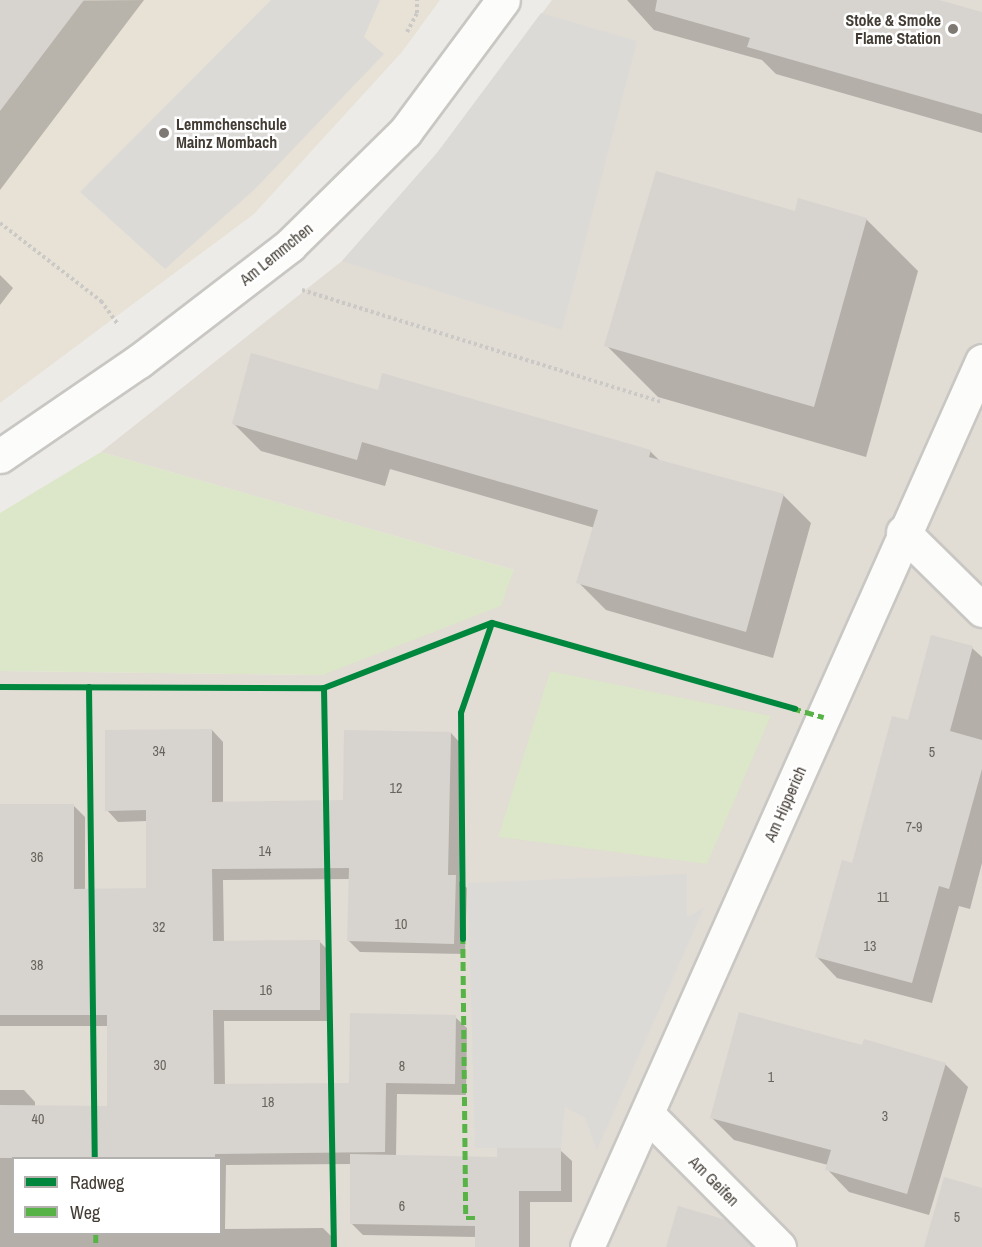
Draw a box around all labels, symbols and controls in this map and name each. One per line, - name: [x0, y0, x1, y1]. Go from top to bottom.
- place label: Stoke & Smoke Flame Station: [845, 10, 941, 48]
- marker: Stoke & Smoke Flame Station: [946, 22, 960, 36]
- place label: Lemmchenschule Mainz Mombach: [176, 114, 287, 152]
- marker: Lemmchenschule Mainz Mombach: [157, 126, 171, 140]
- street label: Am Lemmchen: [236, 219, 316, 289]
- house number: 34: [153, 743, 165, 759]
- house number: 5: [929, 744, 935, 760]
- street label: Am Hipperich: [760, 763, 810, 845]
- house number: 12: [390, 780, 402, 796]
- house number: 7-9: [906, 819, 922, 835]
- house number: 14: [259, 843, 271, 859]
- house number: 36: [31, 849, 43, 865]
- house number: 11: [877, 889, 889, 905]
- house number: 10: [395, 916, 407, 932]
- house number: 32: [153, 919, 165, 935]
- house number: 13: [864, 938, 876, 954]
- house number: 38: [31, 957, 43, 973]
- house number: 16: [260, 982, 272, 998]
- house number: 30: [154, 1057, 166, 1073]
- house number: 8: [399, 1058, 405, 1074]
- house number: 1: [768, 1069, 774, 1085]
- house number: 18: [262, 1094, 274, 1110]
- house number: 3: [882, 1108, 888, 1124]
- house number: 40: [32, 1111, 44, 1127]
- street label: Am Geifen: [685, 1152, 743, 1210]
- legend: [12, 1157, 222, 1235]
- text: Radweg: [70, 1170, 124, 1195]
- house number: 6: [399, 1198, 405, 1214]
- text: Weg: [70, 1200, 100, 1225]
- house number: 5: [954, 1209, 960, 1225]

